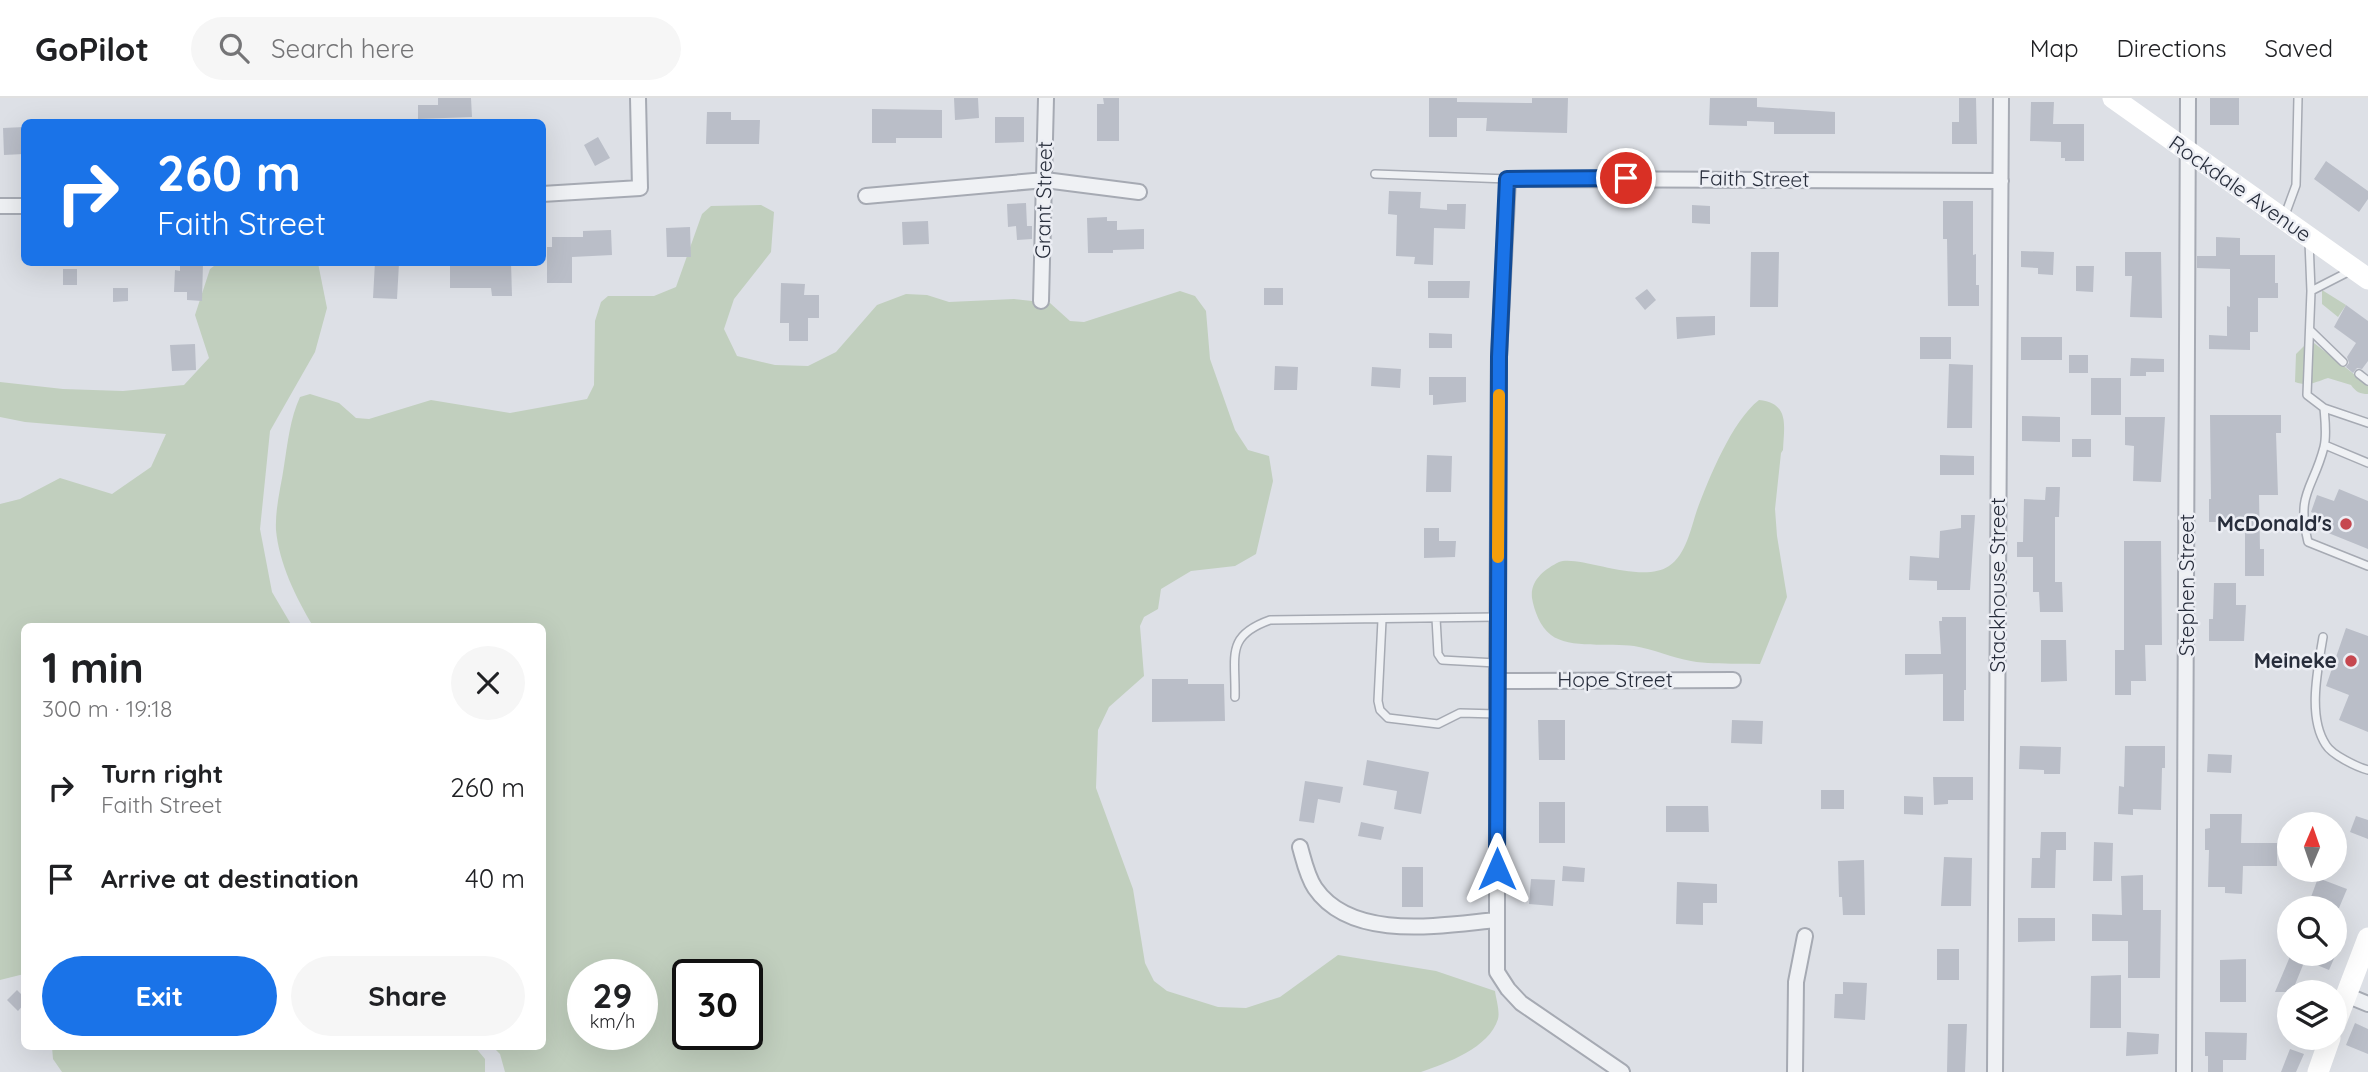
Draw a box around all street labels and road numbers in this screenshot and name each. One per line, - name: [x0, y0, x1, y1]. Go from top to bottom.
- street label: Rockdale Avenue: [2164, 129, 2317, 247]
- street label: Grant Street: [1029, 141, 1057, 259]
- street label: Faith Street: [1698, 164, 1810, 192]
- street label: Stackhouse Street: [1984, 497, 2010, 673]
- street label: Stephen Street: [2173, 514, 2199, 656]
- street label: Hope Street: [1557, 666, 1673, 692]

